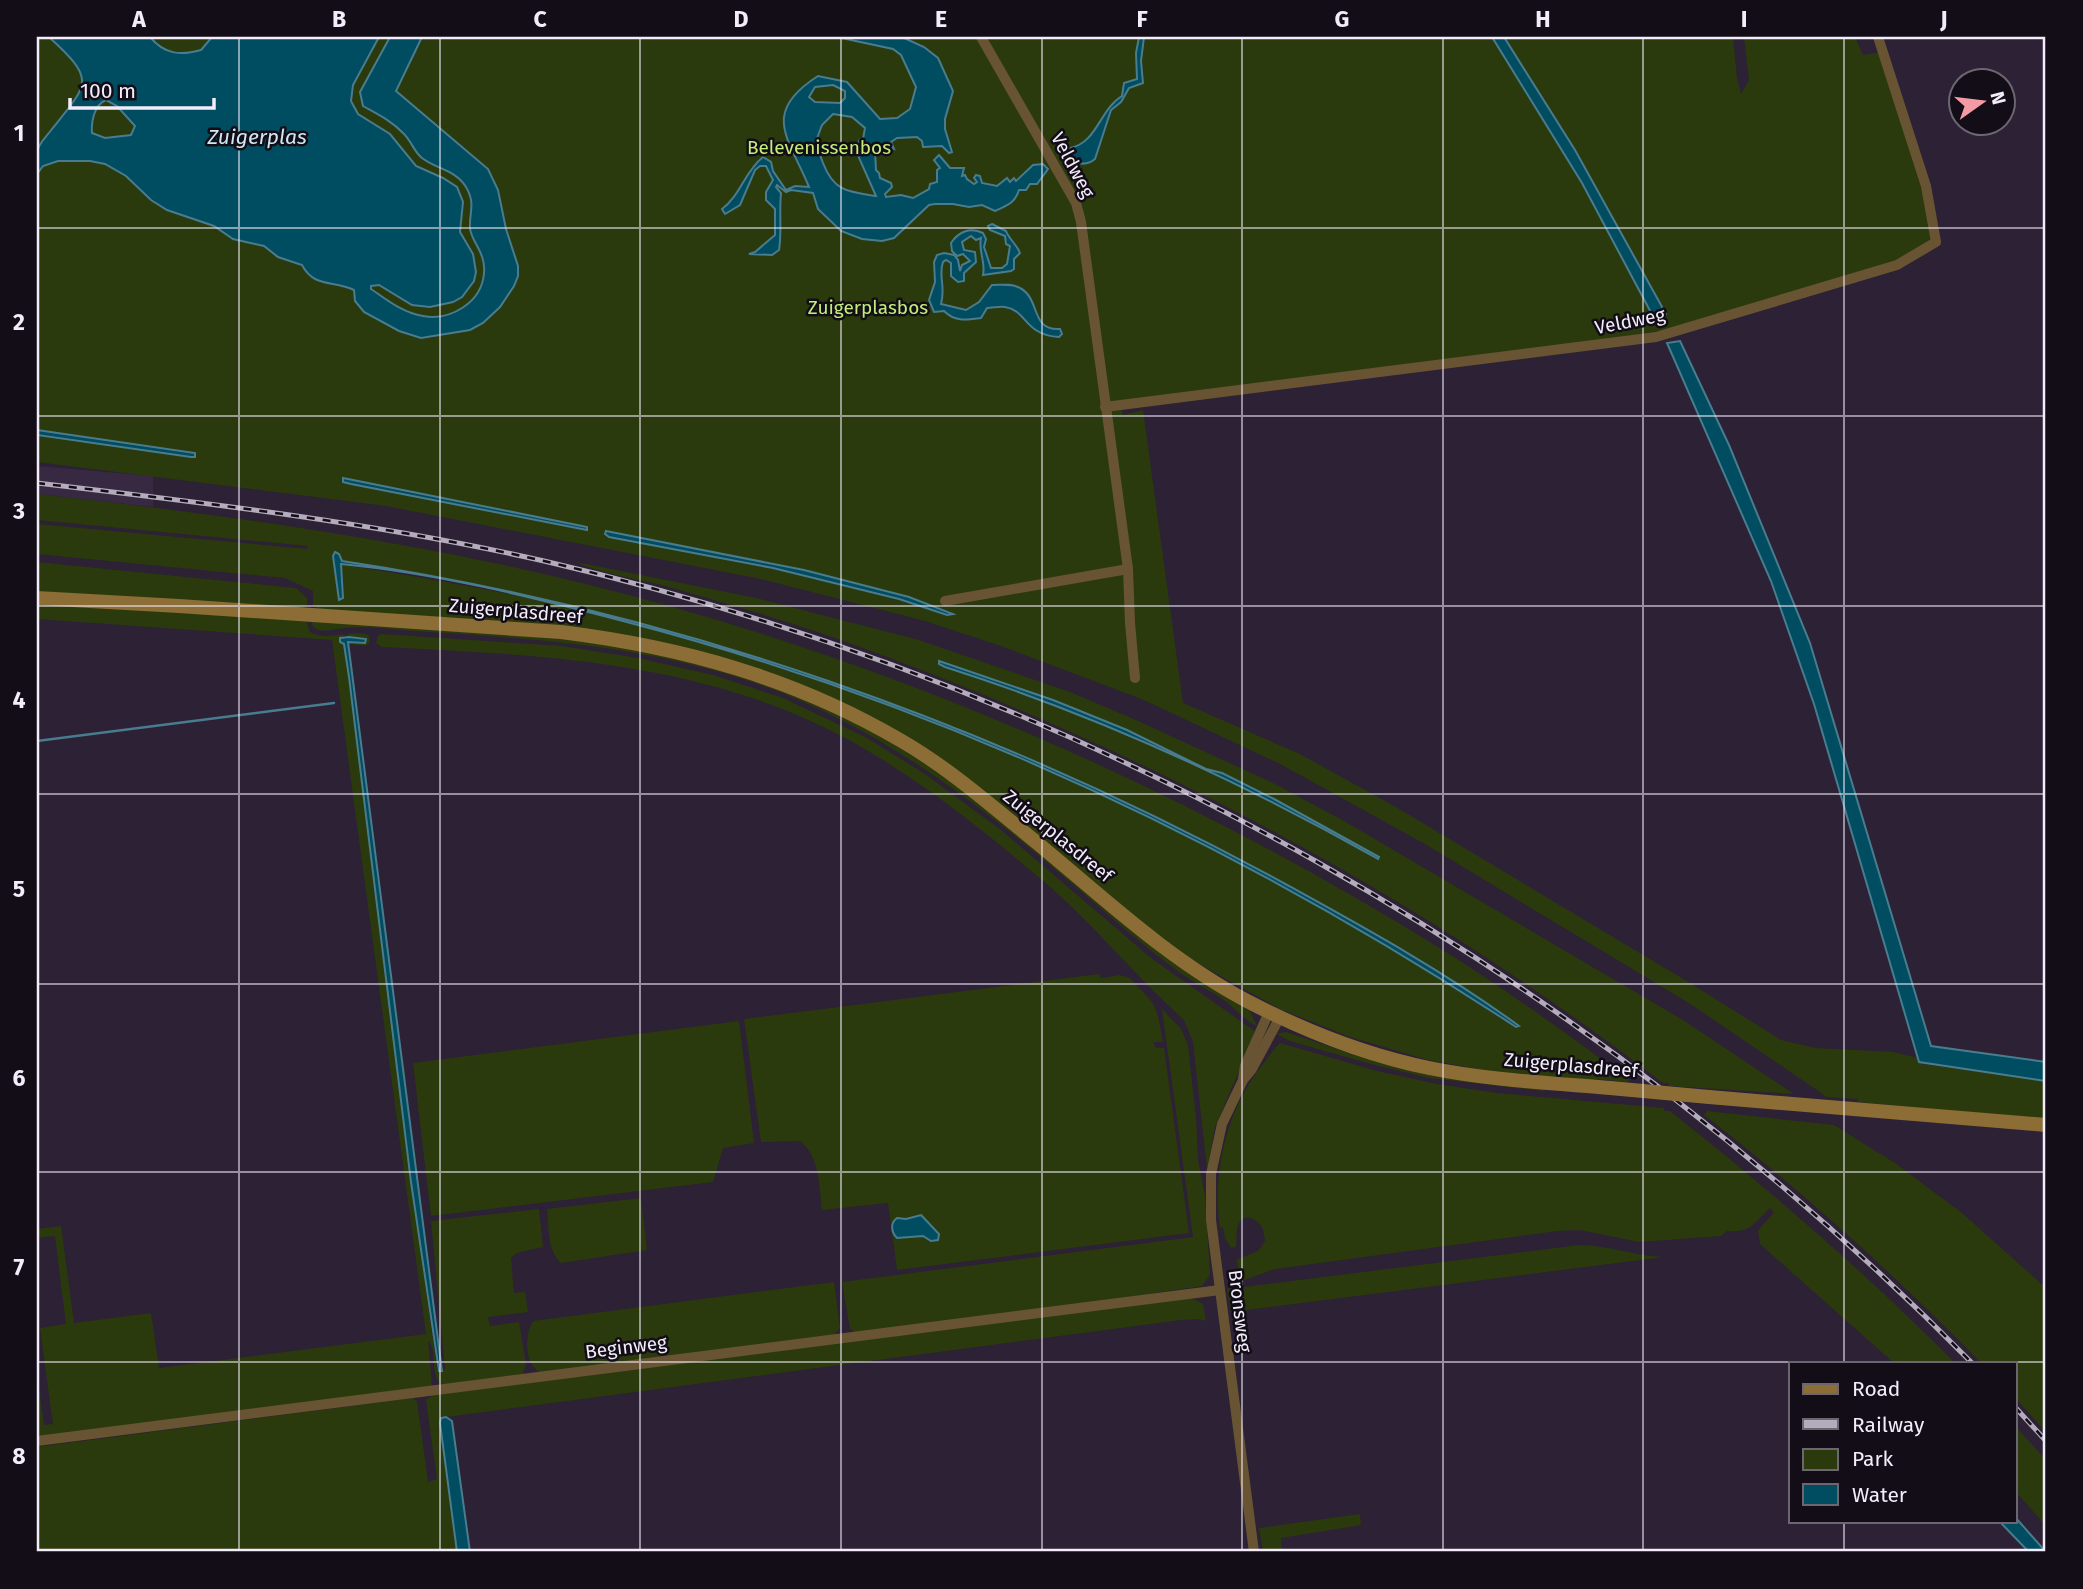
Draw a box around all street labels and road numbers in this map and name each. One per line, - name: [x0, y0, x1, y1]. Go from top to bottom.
- street label: Veldweg: [1046, 128, 1100, 202]
- street label: Veldweg: [1593, 303, 1667, 339]
- street label: Zuigerplasdreef: [448, 594, 585, 628]
- street label: Zuigerplasdreef: [999, 785, 1119, 888]
- street label: Zuigerplasdreef: [1503, 1048, 1640, 1082]
- street label: Bronsweg: [1224, 1268, 1256, 1354]
- street label: Beginweg: [584, 1331, 668, 1363]

